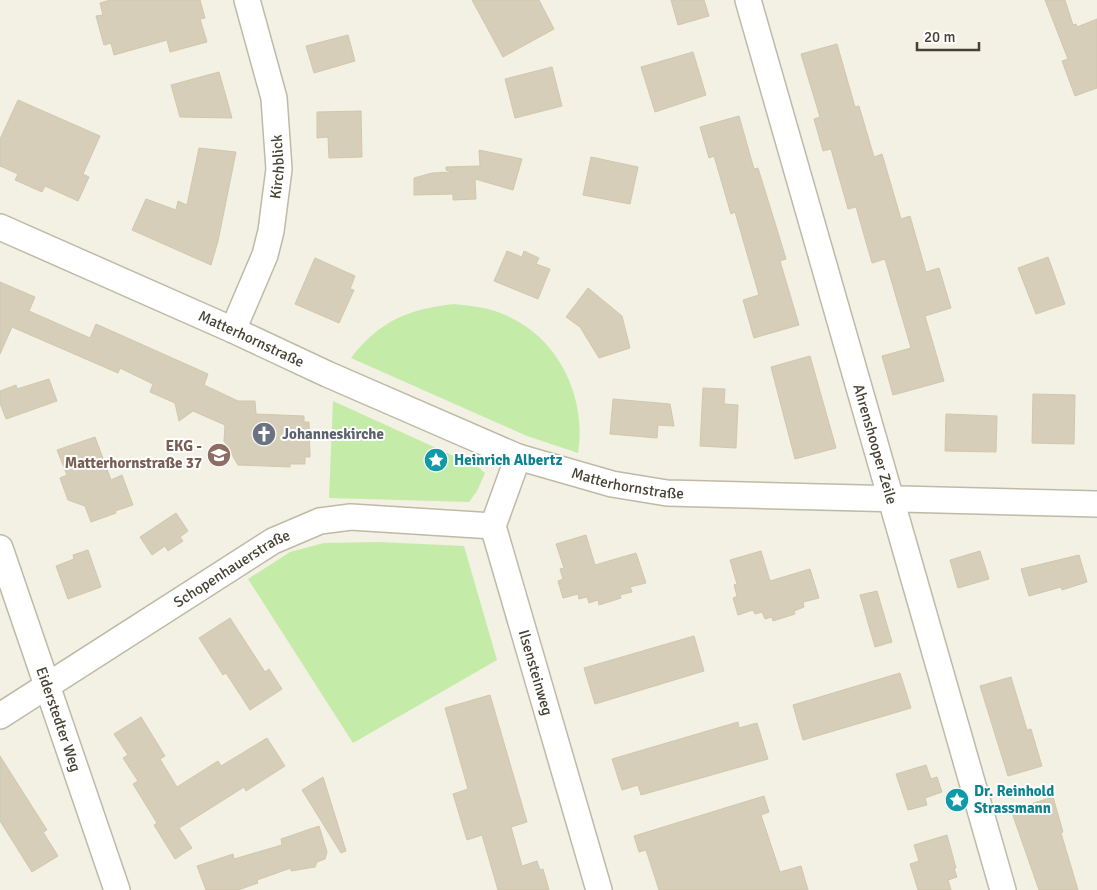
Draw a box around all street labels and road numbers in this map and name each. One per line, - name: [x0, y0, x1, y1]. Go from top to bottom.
- street label: Kirchblick: [266, 134, 288, 200]
- street label: Matterhornstraße: [196, 307, 307, 371]
- street label: Ahrenshooper Zeile: [849, 382, 901, 506]
- street label: Matterhornstraße: [569, 464, 684, 502]
- street label: Schopenhauerstraße: [170, 526, 293, 611]
- street label: Ilsensteinweg: [515, 628, 557, 718]
- street label: Eiderstedter Weg: [32, 664, 85, 774]

